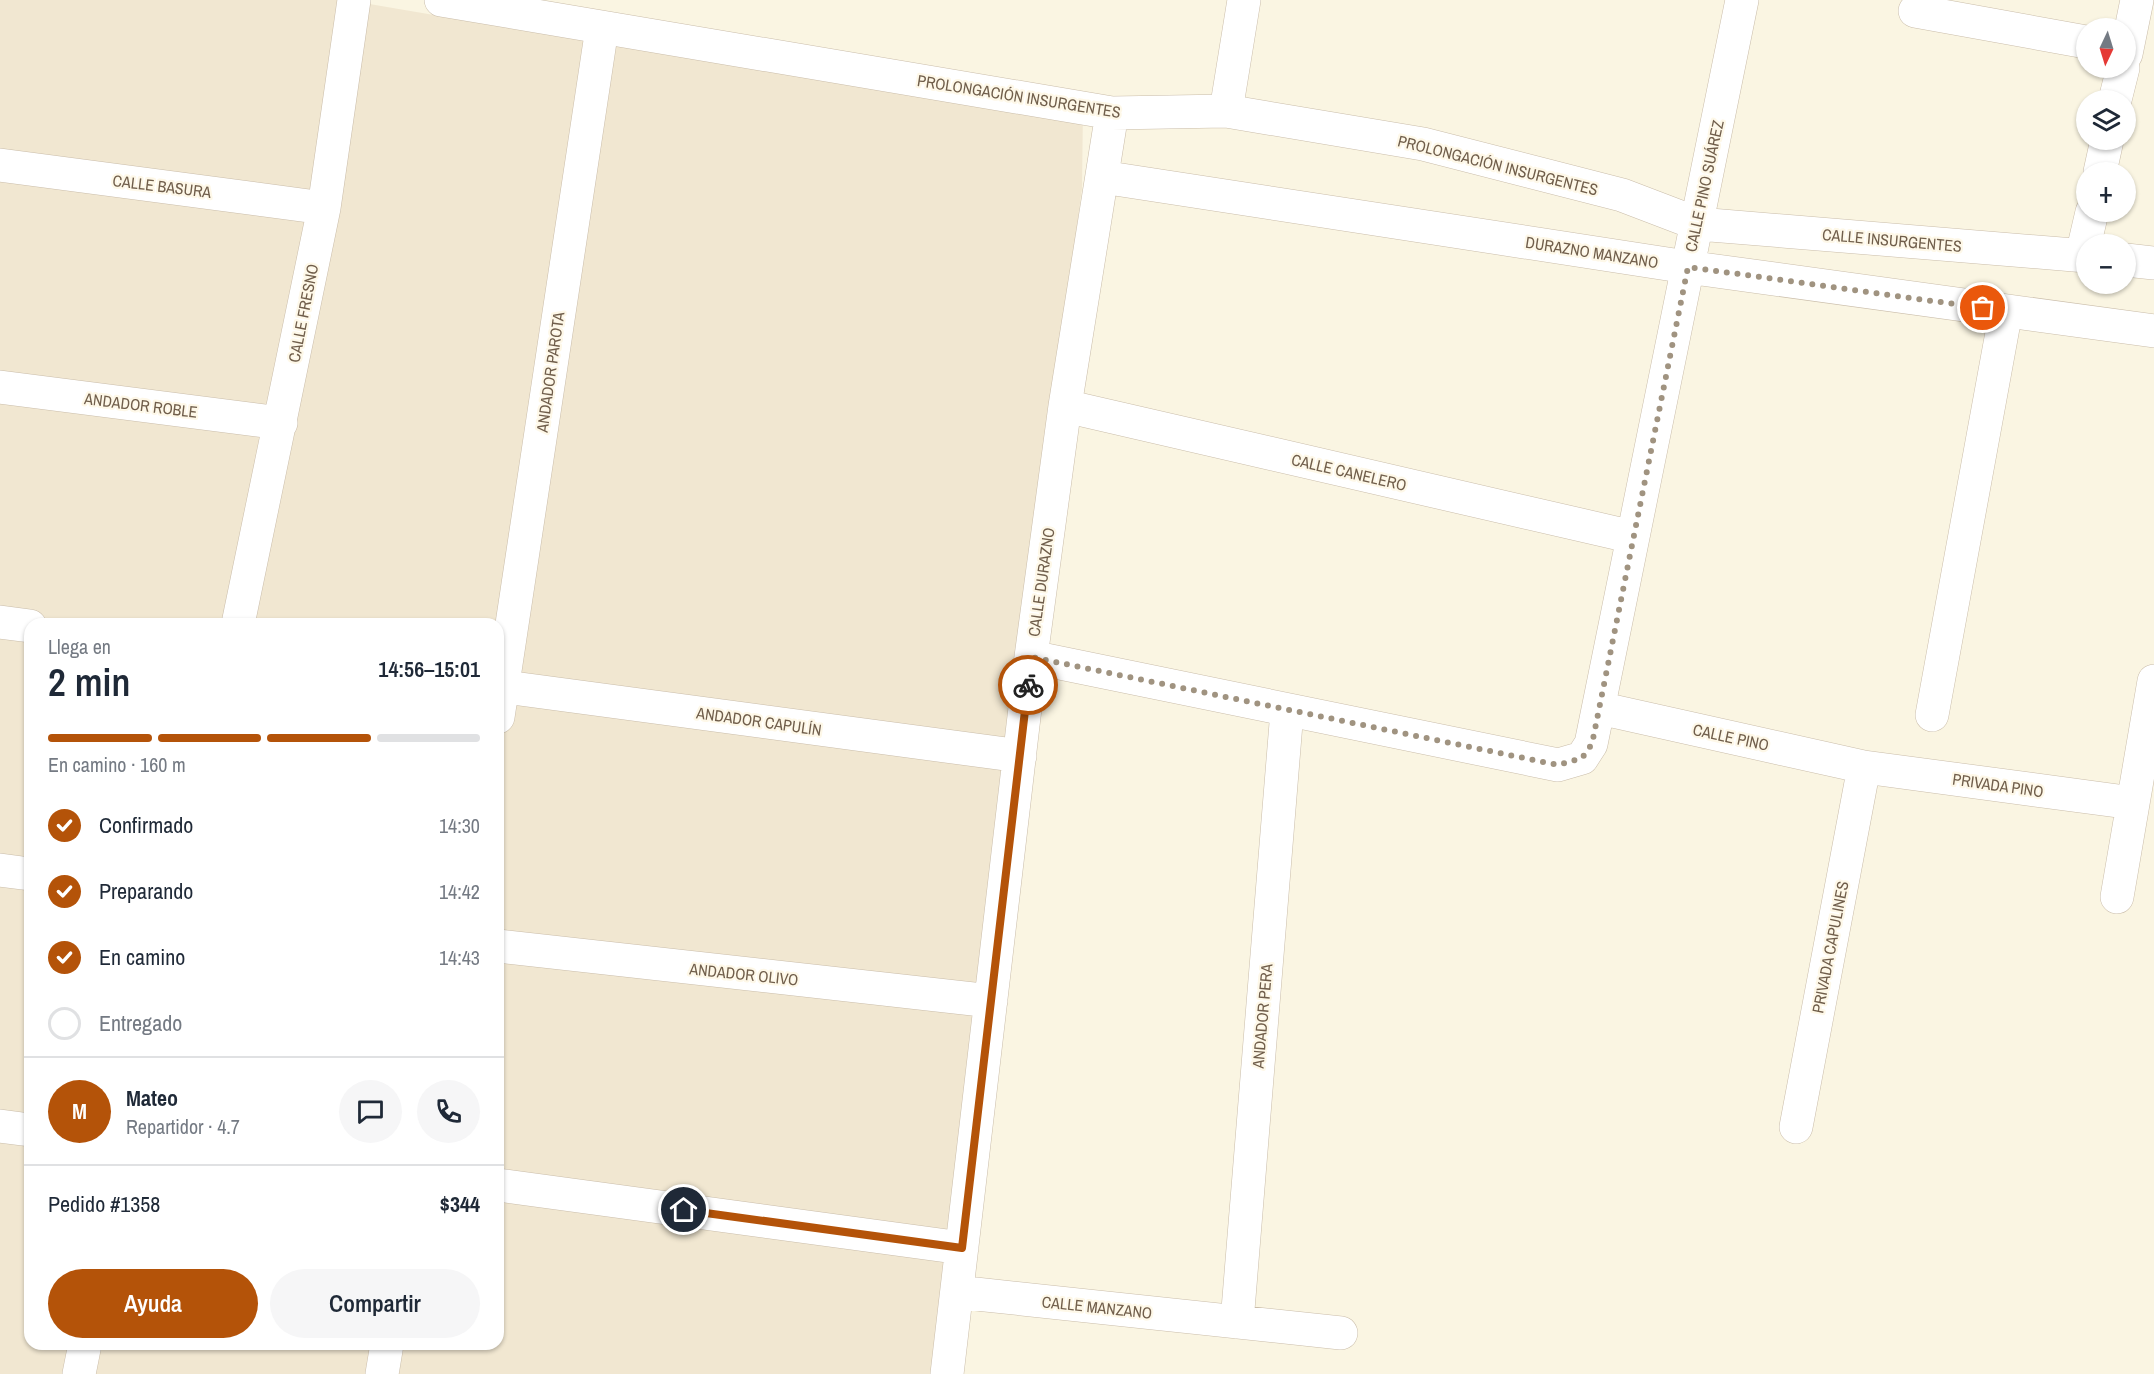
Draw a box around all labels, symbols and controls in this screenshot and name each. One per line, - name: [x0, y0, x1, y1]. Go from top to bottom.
- north arrow: [2076, 18, 2136, 78]
- map controls: [2076, 18, 2136, 294]
- street label: PROLONGACIÓN INSURGENTES: [916, 69, 1122, 123]
- button: layers: [2076, 90, 2136, 150]
- street label: CALLE PINO SUÁREZ: [1679, 118, 1729, 254]
- street label: PROLONGACIÓN INSURGENTES: [1396, 129, 1601, 201]
- button: +: [2076, 162, 2136, 222]
- street label: CALLE BASURA: [111, 169, 213, 203]
- street label: CALLE INSURGENTES: [1821, 223, 1963, 257]
- street label: DURAZNO MANZANO: [1524, 231, 1660, 273]
- button: −: [2076, 234, 2136, 294]
- street label: CALLE FRESNO: [283, 262, 323, 364]
- pin: [1957, 282, 2008, 333]
- icon: bag: [1966, 291, 1999, 324]
- street label: ANDADOR PAROTA: [531, 310, 569, 435]
- street label: ANDADOR ROBLE: [82, 387, 199, 423]
- street label: CALLE CANELERO: [1289, 448, 1409, 496]
- street label: CALLE DURAZNO: [1022, 526, 1060, 638]
- text: Llega en: [48, 633, 111, 660]
- text: 14:56–15:01: [378, 654, 480, 684]
- courier: [998, 655, 1058, 715]
- text: 2 min: [48, 656, 130, 708]
- icon: bike: [1012, 669, 1045, 702]
- street label: ANDADOR CAPULÍN: [694, 701, 823, 741]
- street label: CALLE PINO: [1691, 718, 1771, 756]
- text: En camino · 160 m: [48, 751, 186, 778]
- street label: PRIVADA PINO: [1951, 768, 2045, 802]
- icon: check: [48, 809, 81, 842]
- text: Confirmado: [99, 810, 193, 840]
- text: 14:30: [439, 812, 480, 839]
- icon: check: [48, 875, 81, 908]
- text: Preparando: [99, 876, 193, 906]
- text: 14:42: [439, 878, 480, 905]
- street label: PRIVADA CAPULINES: [1806, 879, 1854, 1015]
- icon: check: [48, 941, 81, 974]
- text: En camino: [99, 942, 185, 972]
- text: 14:43: [439, 944, 480, 971]
- street label: ANDADOR OLIVO: [687, 957, 800, 991]
- street label: ANDADOR PERA: [1246, 963, 1278, 1070]
- text: Entregado: [99, 1008, 182, 1038]
- button: chat: [339, 1080, 402, 1143]
- button: phone: [417, 1080, 480, 1143]
- text: Mateo: [126, 1083, 178, 1113]
- text: M: [72, 1096, 87, 1126]
- text: Repartidor · 4.7: [126, 1113, 240, 1140]
- pin: [658, 1184, 709, 1235]
- text: Pedido #1358: [48, 1189, 160, 1219]
- text: $344: [440, 1189, 480, 1219]
- icon: home: [667, 1193, 700, 1226]
- button: Ayuda: [48, 1269, 258, 1338]
- button: Compartir: [270, 1269, 480, 1338]
- street label: CALLE MANZANO: [1041, 1290, 1153, 1324]

